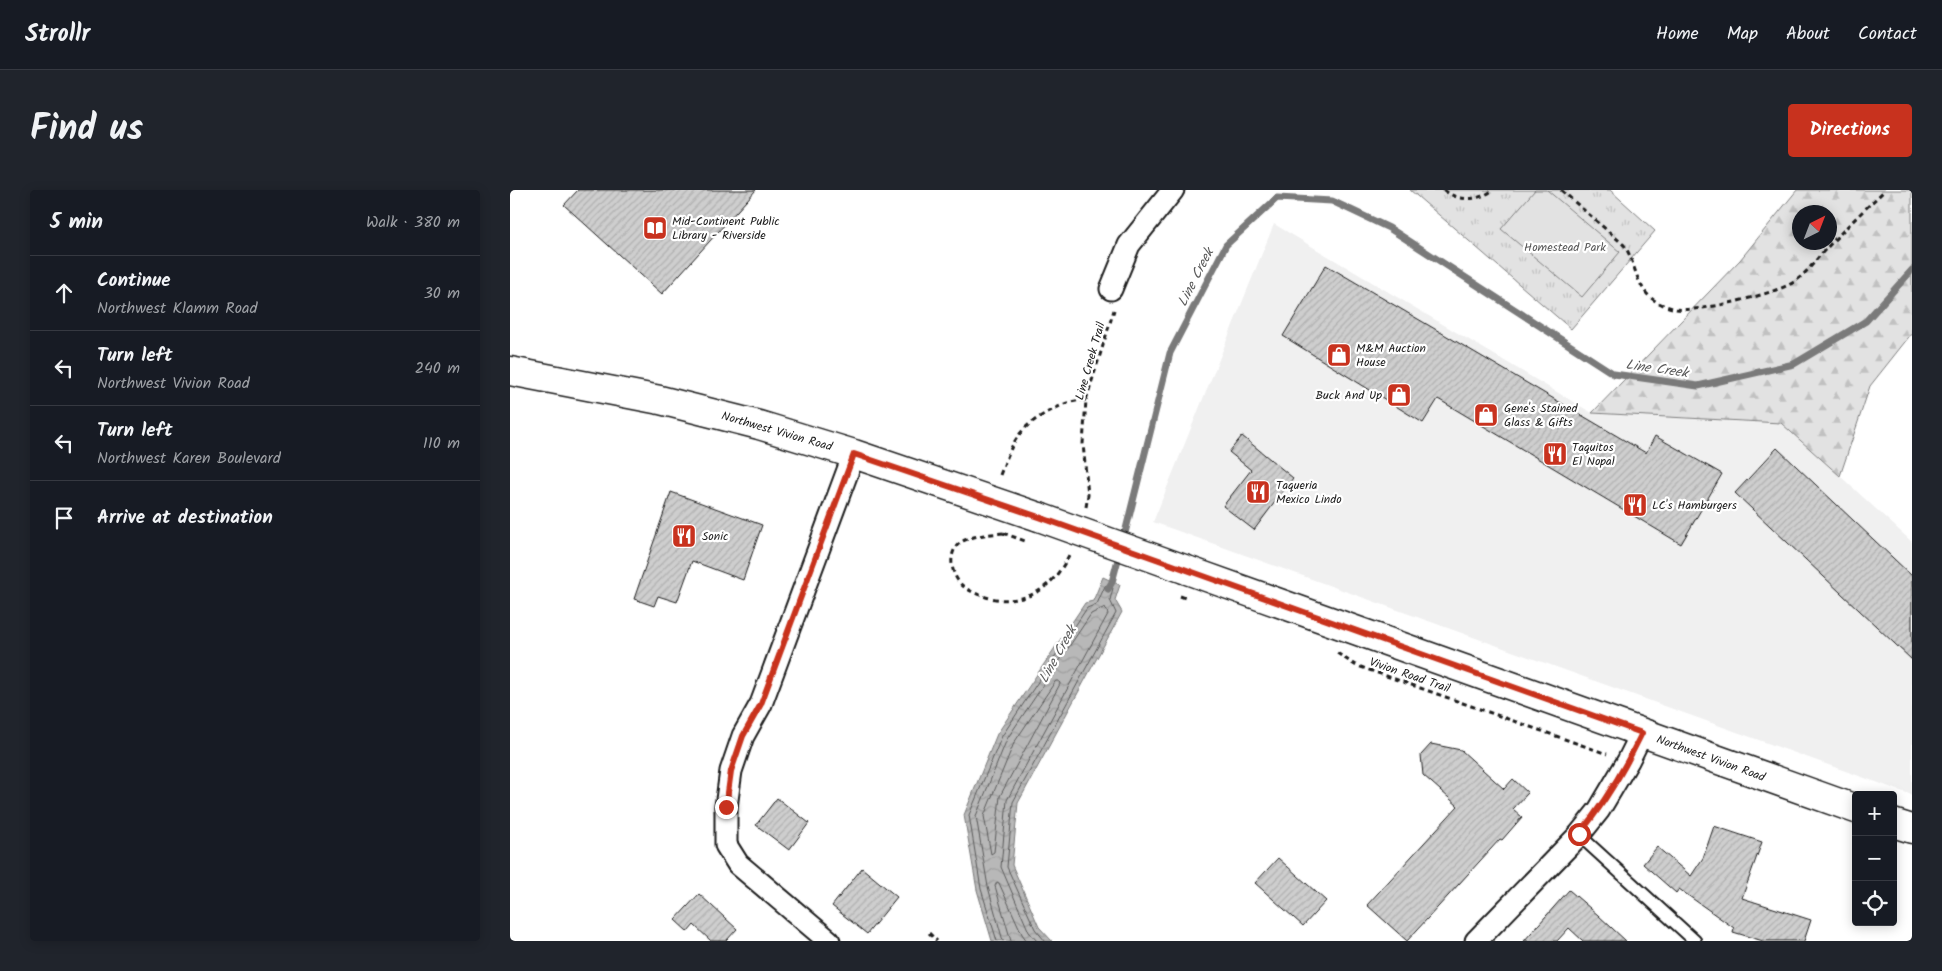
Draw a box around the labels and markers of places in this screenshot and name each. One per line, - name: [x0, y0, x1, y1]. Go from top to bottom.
- place label: Mid-Continent Public Library - Riverside: [672, 212, 780, 245]
- library icon: Mid-Continent Public Library - Riverside: [642, 215, 668, 241]
- place label: M&M Auction House: [1356, 339, 1426, 372]
- shop icon: M&M Auction House: [1326, 342, 1352, 368]
- shop icon: Buck And Up: [1386, 382, 1412, 408]
- place label: Buck And Up: [1315, 386, 1382, 405]
- place label: Gene's Stained Glass & Gifts: [1504, 399, 1578, 432]
- shop icon: Gene's Stained Glass & Gifts: [1473, 402, 1499, 428]
- place label: Taquitos El Nopal: [1572, 438, 1615, 471]
- restaurant icon: Taquitos El Nopal: [1542, 441, 1568, 467]
- place label: Taqueria Mexico Lindo: [1276, 476, 1342, 509]
- restaurant icon: Taqueria Mexico Lindo: [1245, 479, 1271, 505]
- restaurant icon: LC's Hamburgers: [1622, 492, 1648, 518]
- place label: LC's Hamburgers: [1652, 496, 1737, 515]
- restaurant icon: Sonic: [671, 523, 697, 549]
- place label: Sonic: [702, 527, 728, 546]

